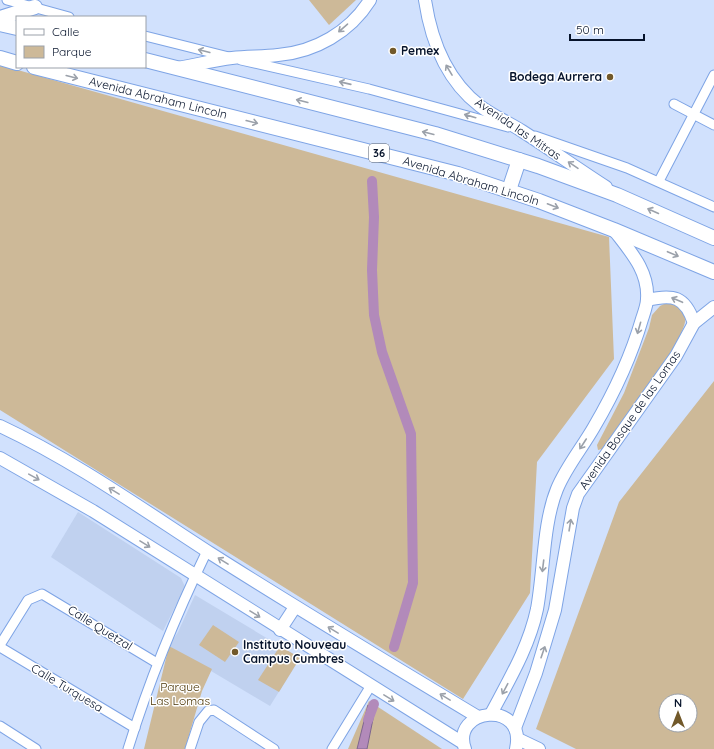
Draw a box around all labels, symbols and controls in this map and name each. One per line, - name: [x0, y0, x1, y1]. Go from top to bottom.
- legend: [16, 16, 146, 68]
- scale bar: [570, 16, 644, 42]
- text: 50 m: [576, 22, 604, 37]
- text: Calle: [52, 24, 80, 39]
- one-way arrow: [338, 24, 349, 33]
- place label: Pemex: [401, 43, 439, 58]
- text: Parque: [52, 44, 92, 59]
- marker: Pemex: [388, 46, 398, 56]
- one-way arrow: [198, 47, 211, 54]
- one-way arrow: [444, 64, 452, 76]
- place label: Bodega Aurrera: [509, 69, 602, 84]
- marker: Bodega Aurrera: [605, 72, 615, 82]
- one-way arrow: [65, 73, 78, 81]
- street label: Avenida Abraham Lincoln: [87, 73, 229, 122]
- one-way arrow: [339, 79, 352, 87]
- street label: Avenida las Mitras: [472, 94, 565, 163]
- one-way arrow: [296, 97, 309, 104]
- one-way arrow: [464, 112, 477, 119]
- one-way arrow: [246, 118, 259, 126]
- one-way arrow: [422, 128, 435, 136]
- road number: 36: [369, 144, 389, 162]
- street label: Avenida Abraham Lincoln: [401, 153, 541, 208]
- one-way arrow: [567, 161, 578, 169]
- one-way arrow: [546, 203, 558, 211]
- one-way arrow: [647, 206, 659, 214]
- one-way arrow: [667, 251, 679, 259]
- one-way arrow: [671, 296, 683, 303]
- one-way arrow: [635, 321, 642, 334]
- street label: Avenida Bosque de las Lomas: [576, 347, 684, 492]
- one-way arrow: [579, 439, 587, 450]
- one-way arrow: [28, 473, 40, 481]
- one-way arrow: [108, 486, 120, 494]
- one-way arrow: [566, 519, 574, 532]
- one-way arrow: [139, 541, 151, 549]
- one-way arrow: [218, 557, 229, 565]
- one-way arrow: [540, 559, 547, 572]
- street label: Calle Quetzal: [65, 602, 135, 653]
- one-way arrow: [249, 610, 261, 618]
- one-way arrow: [327, 625, 339, 633]
- place label: Instituto Nouveau Campus Cumbres: [243, 637, 346, 666]
- one-way arrow: [540, 646, 547, 659]
- marker: Instituto Nouveau Campus Cumbres: [230, 647, 240, 657]
- street label: Calle Turquesa: [28, 660, 106, 715]
- park label: Parque Las Lomas: [150, 679, 210, 708]
- one-way arrow: [500, 683, 508, 695]
- one-way arrow: [439, 692, 451, 700]
- north arrow: [658, 693, 698, 733]
- one-way arrow: [383, 694, 394, 702]
- text: N: [674, 696, 682, 710]

